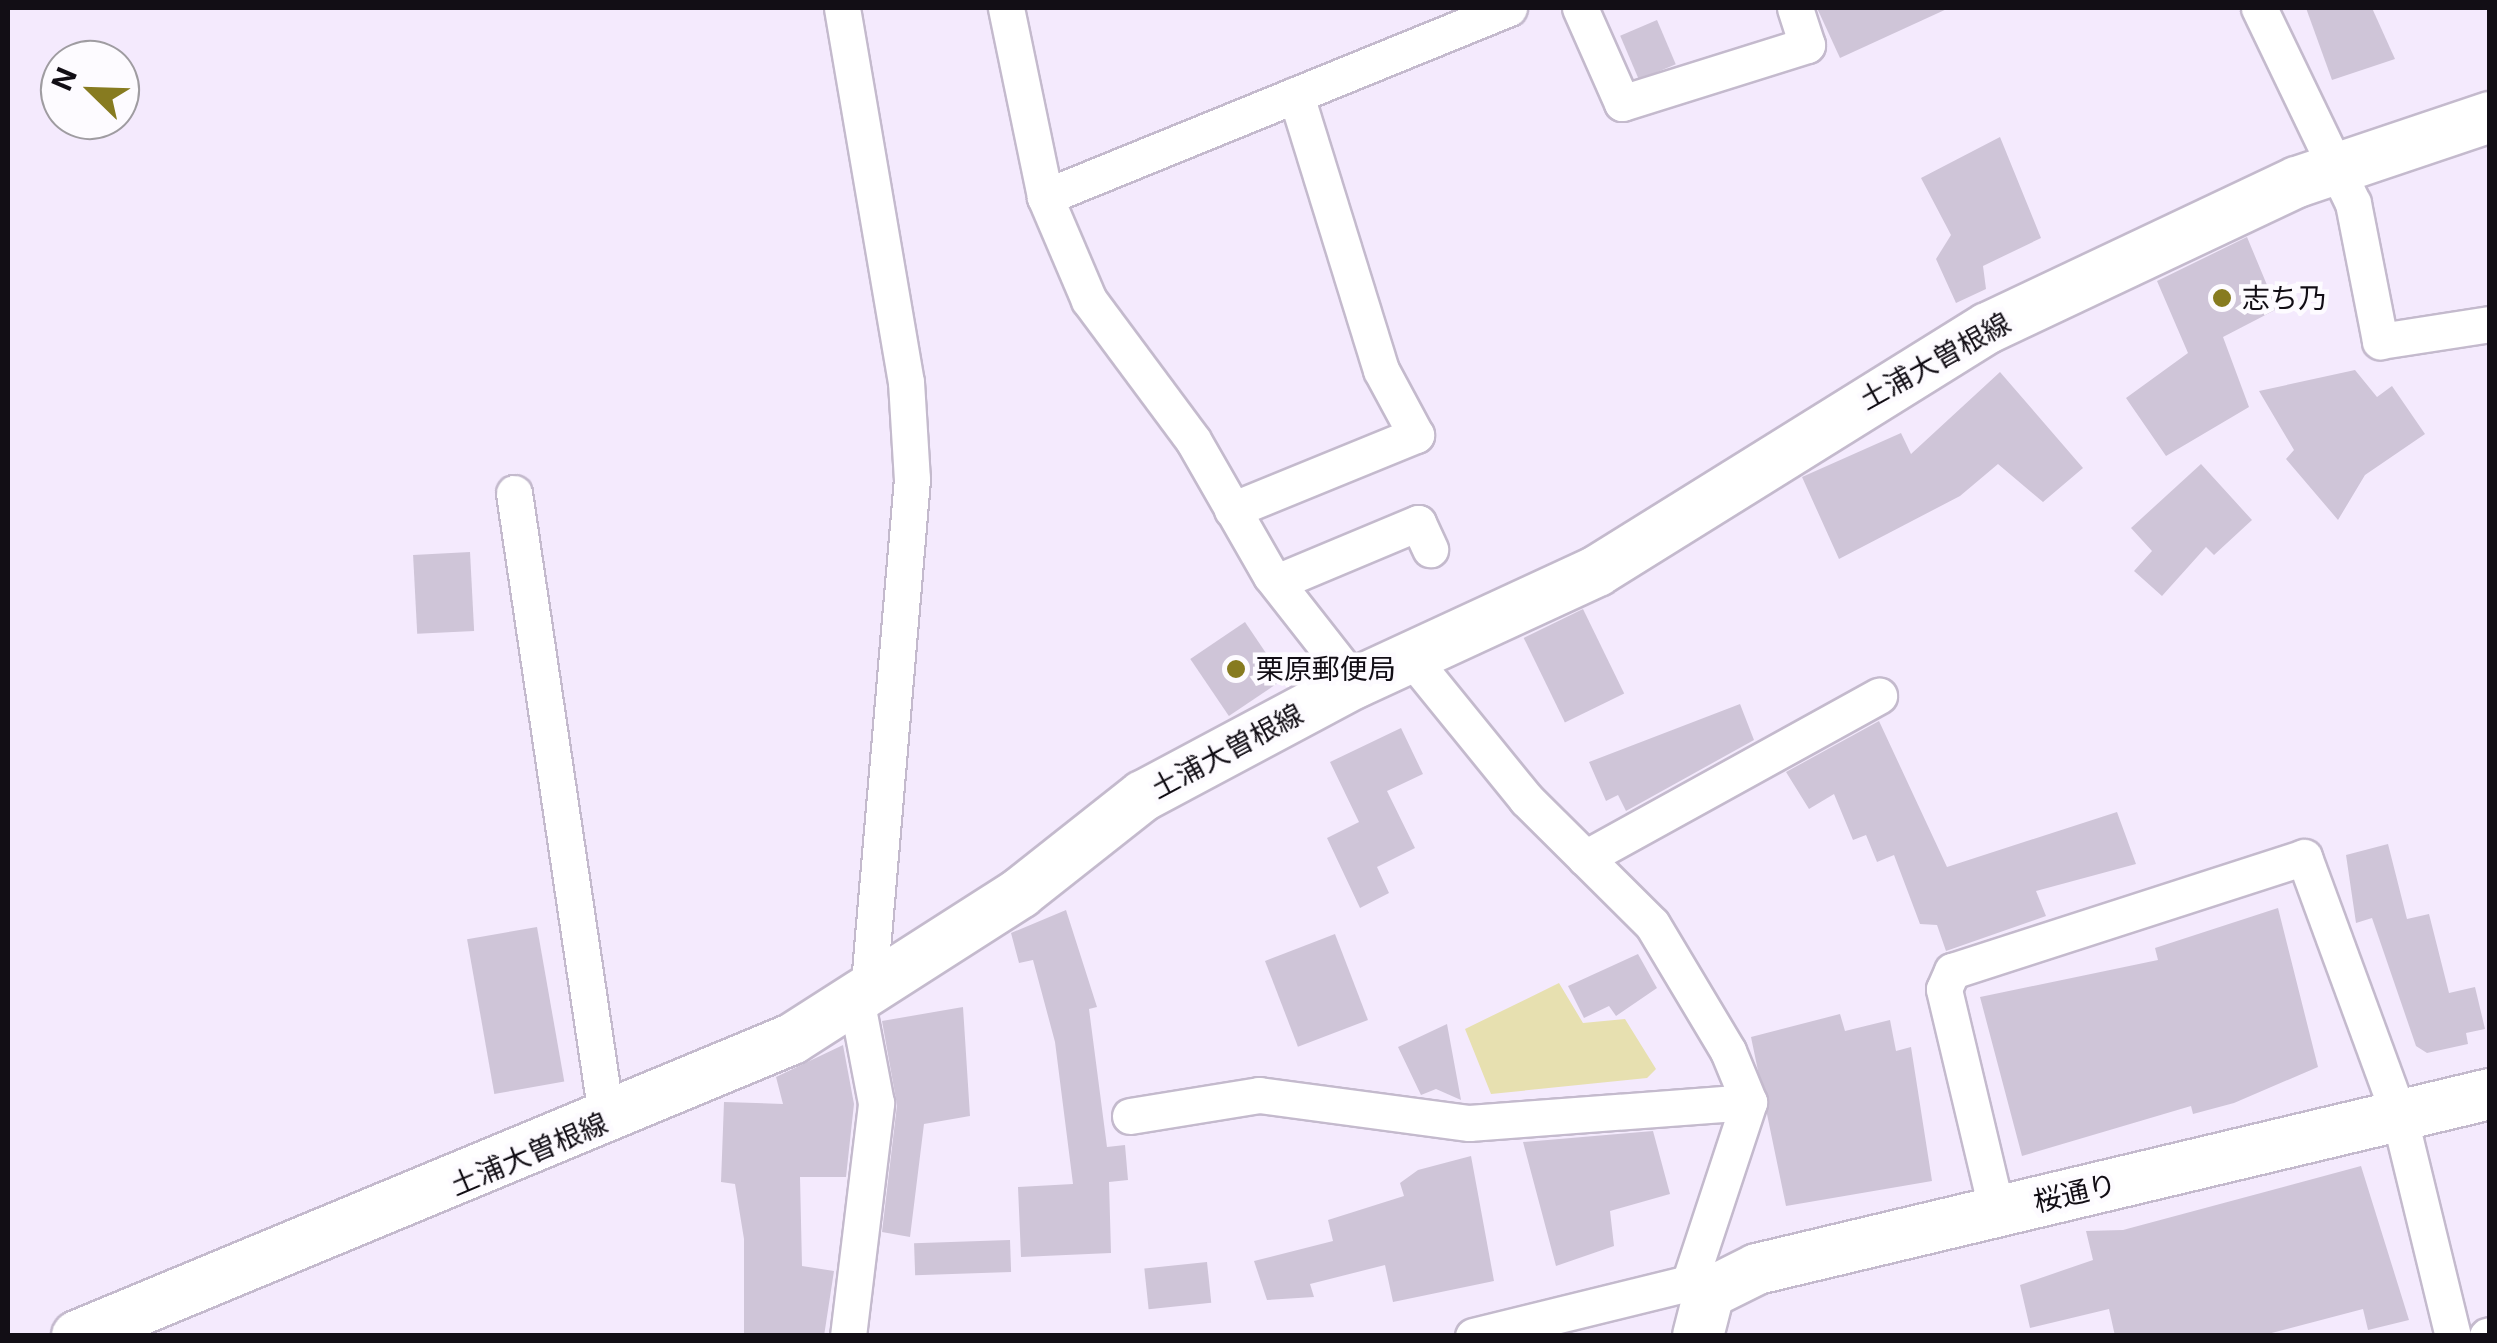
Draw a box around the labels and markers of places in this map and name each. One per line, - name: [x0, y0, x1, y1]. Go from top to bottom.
- place label: 志ち乃: [2242, 281, 2326, 315]
- marker: 志ち乃: [2211, 287, 2233, 309]
- place label: 栗原郵便局: [1256, 652, 1396, 686]
- marker: 栗原郵便局: [1225, 658, 1247, 680]

